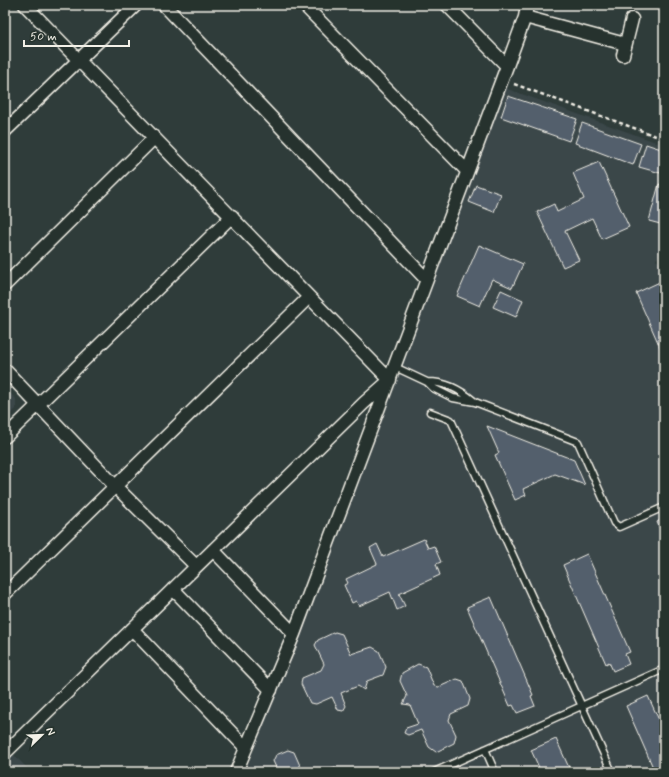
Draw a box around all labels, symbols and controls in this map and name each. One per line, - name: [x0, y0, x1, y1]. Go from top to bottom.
- scale bar: [24, 22, 129, 48]
- text: 50 m: [30, 29, 57, 45]
- north arrow: [22, 715, 62, 755]
- text: N: [42, 725, 58, 738]

